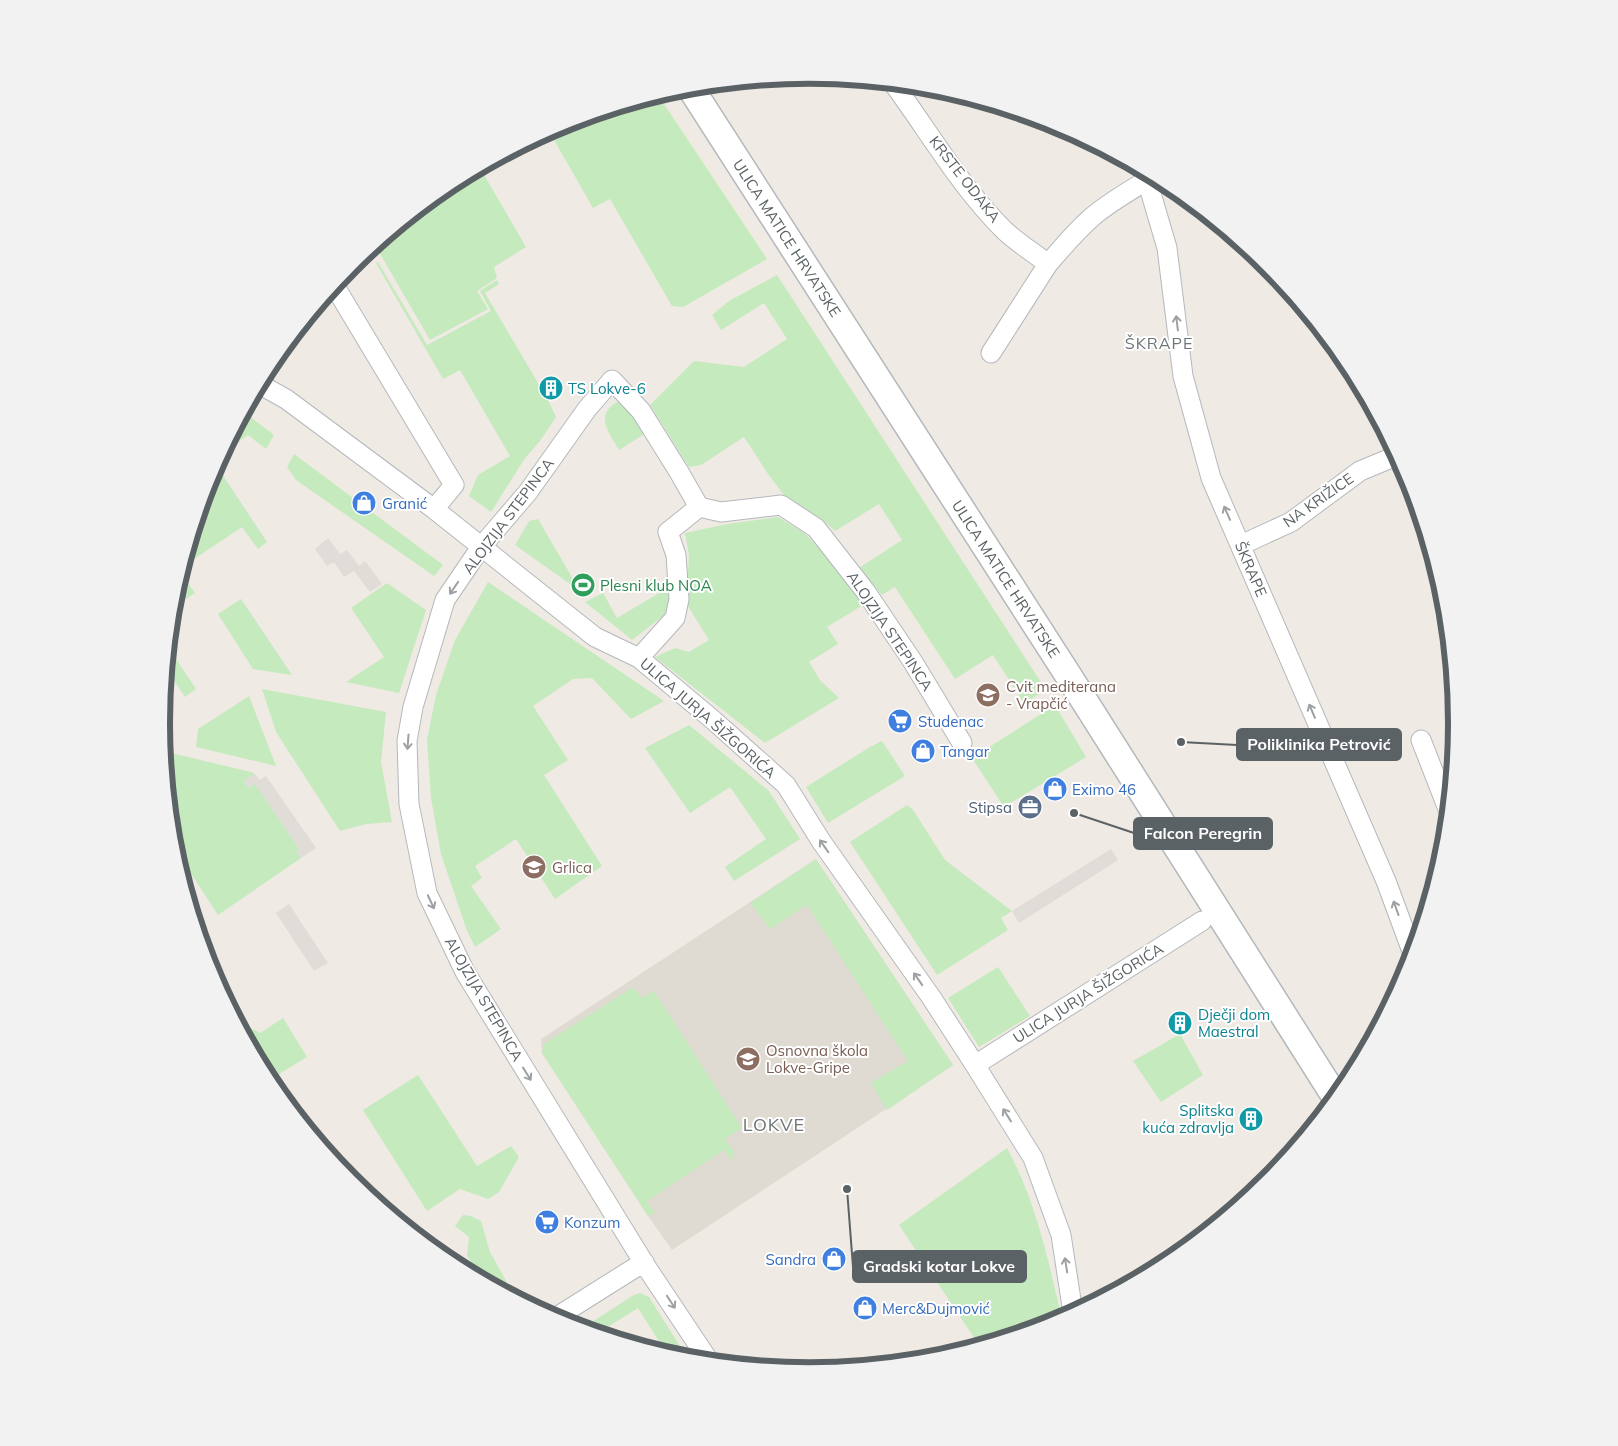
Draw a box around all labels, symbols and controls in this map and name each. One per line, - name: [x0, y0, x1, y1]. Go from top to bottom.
- street label: KRSTE ODAKA: [925, 132, 1005, 226]
- street label: ULICA MATICE HRVATSKE: [729, 156, 845, 321]
- one-way arrow: [1172, 315, 1182, 331]
- district label: ŠKRAPE: [1125, 333, 1193, 353]
- building icon: TS Lokve-6: [538, 375, 564, 401]
- place label: TS Lokve-6: [568, 379, 646, 398]
- street label: ALOJZIJA STEPINCA: [458, 454, 558, 578]
- street label: NA KRIŽICE: [1279, 469, 1357, 531]
- shop icon: Granić: [351, 490, 377, 516]
- place label: Granić: [382, 494, 427, 513]
- street label: ULICA MATICE HRVATSKE: [948, 497, 1064, 662]
- one-way arrow: [1221, 506, 1231, 521]
- street label: ŠKRAPE: [1231, 538, 1271, 600]
- street label: ALOJZIJA STEPINCA: [843, 568, 937, 694]
- sports icon: Plesni klub NOA: [570, 572, 596, 598]
- place label: Plesni klub NOA: [600, 576, 712, 595]
- one-way arrow: [449, 580, 459, 594]
- street label: ULICA JURJA ŠIŽGORIĆA: [636, 654, 780, 782]
- place label: Cvit mediterana - Vrapčić: [1006, 677, 1116, 713]
- school or university icon: Cvit mediterana - Vrapčić: [975, 682, 1001, 708]
- one-way arrow: [1306, 704, 1316, 719]
- supermarket icon: Studenac: [887, 708, 913, 734]
- place label: Studenac: [918, 712, 984, 731]
- callout: Poliklinika Petrović: [1237, 729, 1401, 760]
- one-way arrow: [404, 734, 413, 750]
- text: Poliklinika Petrović: [1247, 734, 1391, 754]
- shop icon: Tangar: [910, 738, 936, 764]
- place label: Tangar: [940, 742, 990, 761]
- shop icon: Eximo 46: [1042, 776, 1068, 802]
- place label: Eximo 46: [1072, 780, 1136, 799]
- office icon: Stipsa: [1017, 794, 1043, 820]
- place label: Stipsa: [968, 798, 1012, 817]
- callout: Falcon Peregrin: [1134, 818, 1272, 849]
- text: Falcon Peregrin: [1144, 823, 1262, 843]
- one-way arrow: [819, 839, 829, 853]
- school or university icon: Grlica: [521, 854, 547, 880]
- place label: Grlica: [552, 858, 592, 877]
- one-way arrow: [427, 894, 437, 909]
- one-way arrow: [1391, 901, 1400, 917]
- street label: ALOJZIJA STEPINCA: [441, 934, 527, 1064]
- street label: ULICA JURJA ŠIŽGORIĆA: [1009, 939, 1167, 1047]
- one-way arrow: [913, 972, 923, 986]
- place label: Dječji dom Maestral: [1198, 1005, 1270, 1041]
- building icon: Dječji dom Maestral: [1167, 1010, 1193, 1036]
- place label: Osnovna škola Lokve-Gripe: [766, 1041, 868, 1077]
- school or university icon: Osnovna škola Lokve-Gripe: [735, 1046, 761, 1072]
- one-way arrow: [522, 1067, 532, 1081]
- place label: Splitska kuća zdravlja: [1142, 1101, 1234, 1137]
- building icon: Splitska kuća zdravlja: [1238, 1106, 1264, 1132]
- one-way arrow: [1001, 1108, 1011, 1122]
- district label: LOKVE: [743, 1113, 805, 1136]
- supermarket icon: Konzum: [534, 1209, 560, 1235]
- place label: Konzum: [564, 1213, 620, 1232]
- shop icon: Sandra: [821, 1246, 847, 1272]
- place label: Sandra: [765, 1250, 816, 1269]
- callout: Gradski kotar Lokve: [853, 1251, 1026, 1282]
- text: Gradski kotar Lokve: [863, 1256, 1015, 1276]
- one-way arrow: [1060, 1257, 1070, 1273]
- one-way arrow: [666, 1295, 676, 1309]
- shop icon: Merc&Dujmović: [852, 1295, 878, 1321]
- place label: Merc&Dujmović: [882, 1299, 990, 1318]

